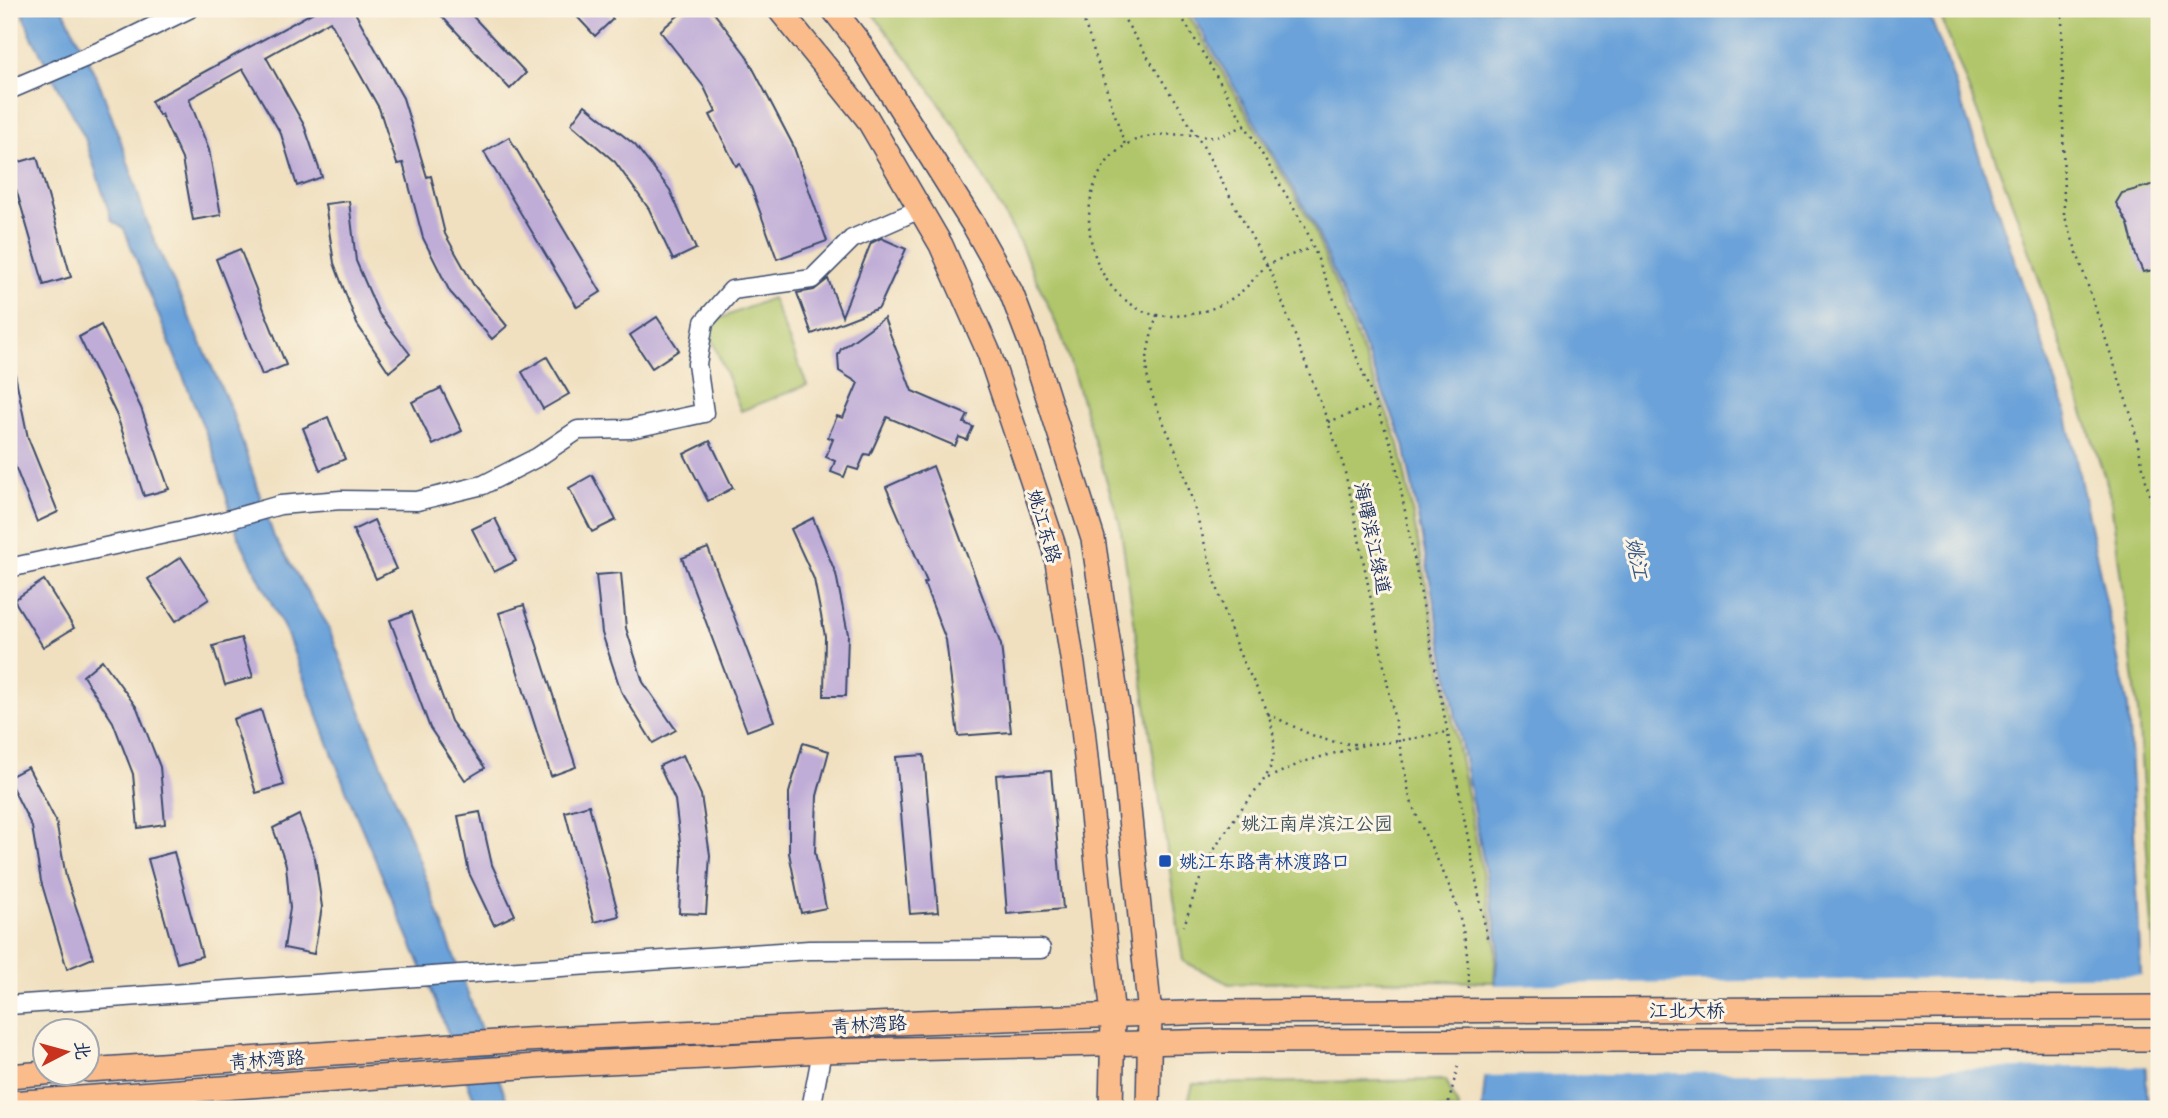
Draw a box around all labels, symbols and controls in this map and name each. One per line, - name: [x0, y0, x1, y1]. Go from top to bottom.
- street label: 海曙滨江绿道: [1348, 480, 1397, 596]
- street label: 姚江东路: [1022, 486, 1067, 566]
- water label: 姚江: [1619, 535, 1655, 582]
- park label: 姚江南岸滨江公园: [1241, 811, 1393, 836]
- place label: 姚江东路青林渡路口: [1179, 849, 1350, 874]
- marker: 姚江东路青林渡路口: [1157, 853, 1173, 869]
- street label: 江北大桥: [1649, 998, 1725, 1023]
- street label: 青林湾路: [830, 1010, 908, 1039]
- north arrow: [32, 1016, 102, 1086]
- text: 北: [69, 1040, 96, 1061]
- street label: 青林湾路: [228, 1044, 306, 1075]

